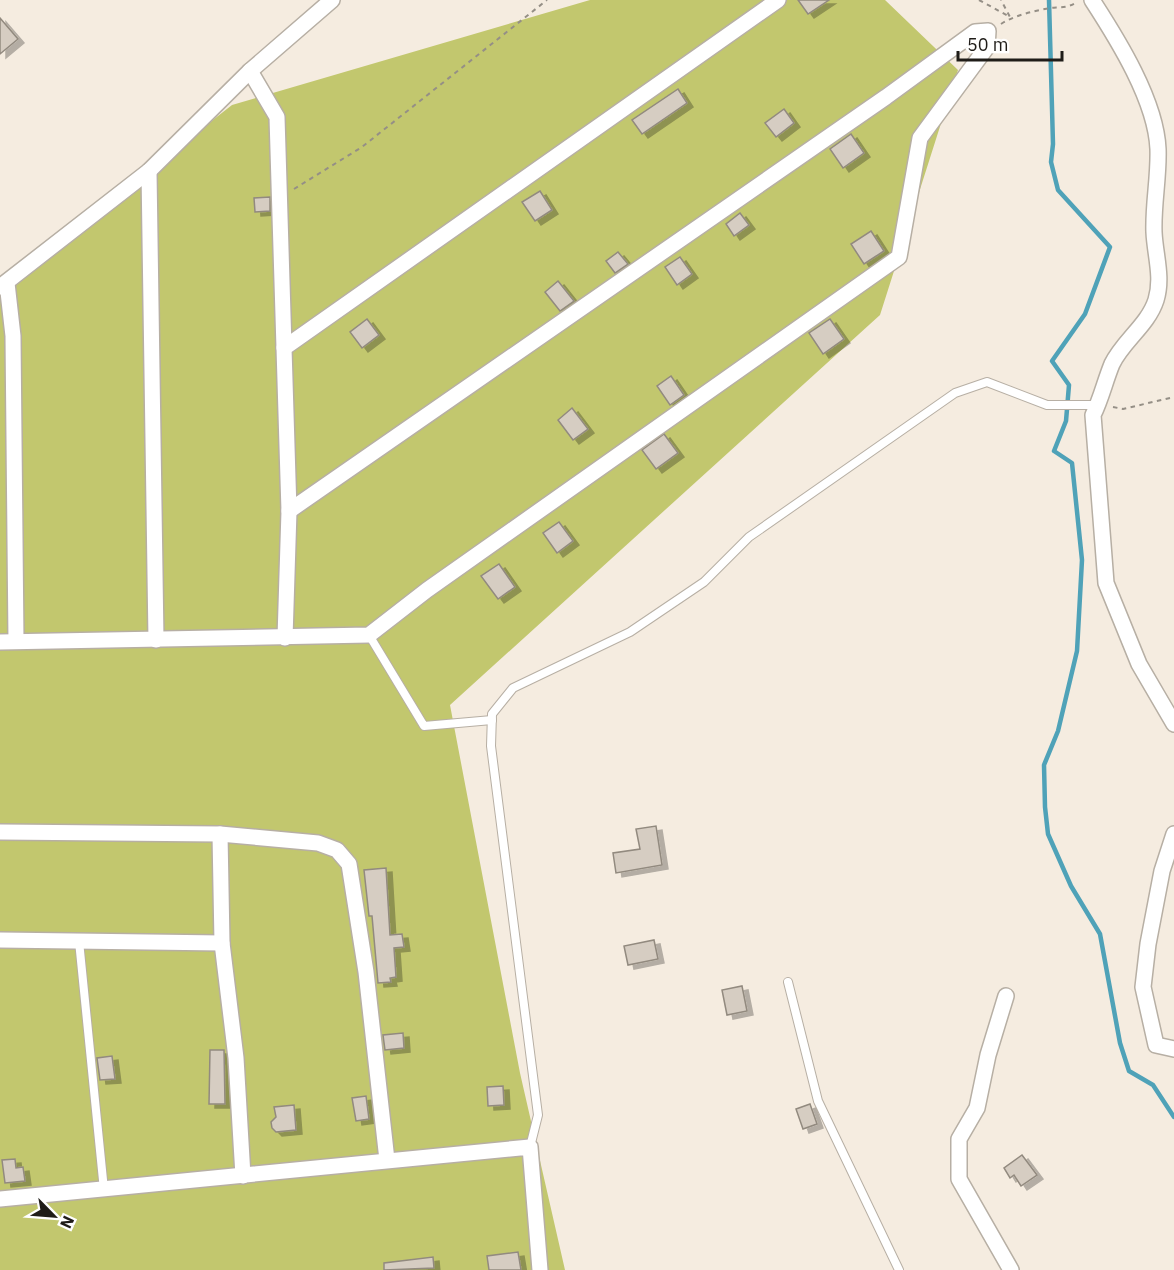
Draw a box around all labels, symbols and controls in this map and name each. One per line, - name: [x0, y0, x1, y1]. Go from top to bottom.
- scale bar: [958, 24, 1062, 62]
- text: 50 m: [967, 33, 1009, 56]
- north arrow: [24, 1186, 84, 1246]
- text: N: [56, 1213, 79, 1232]

